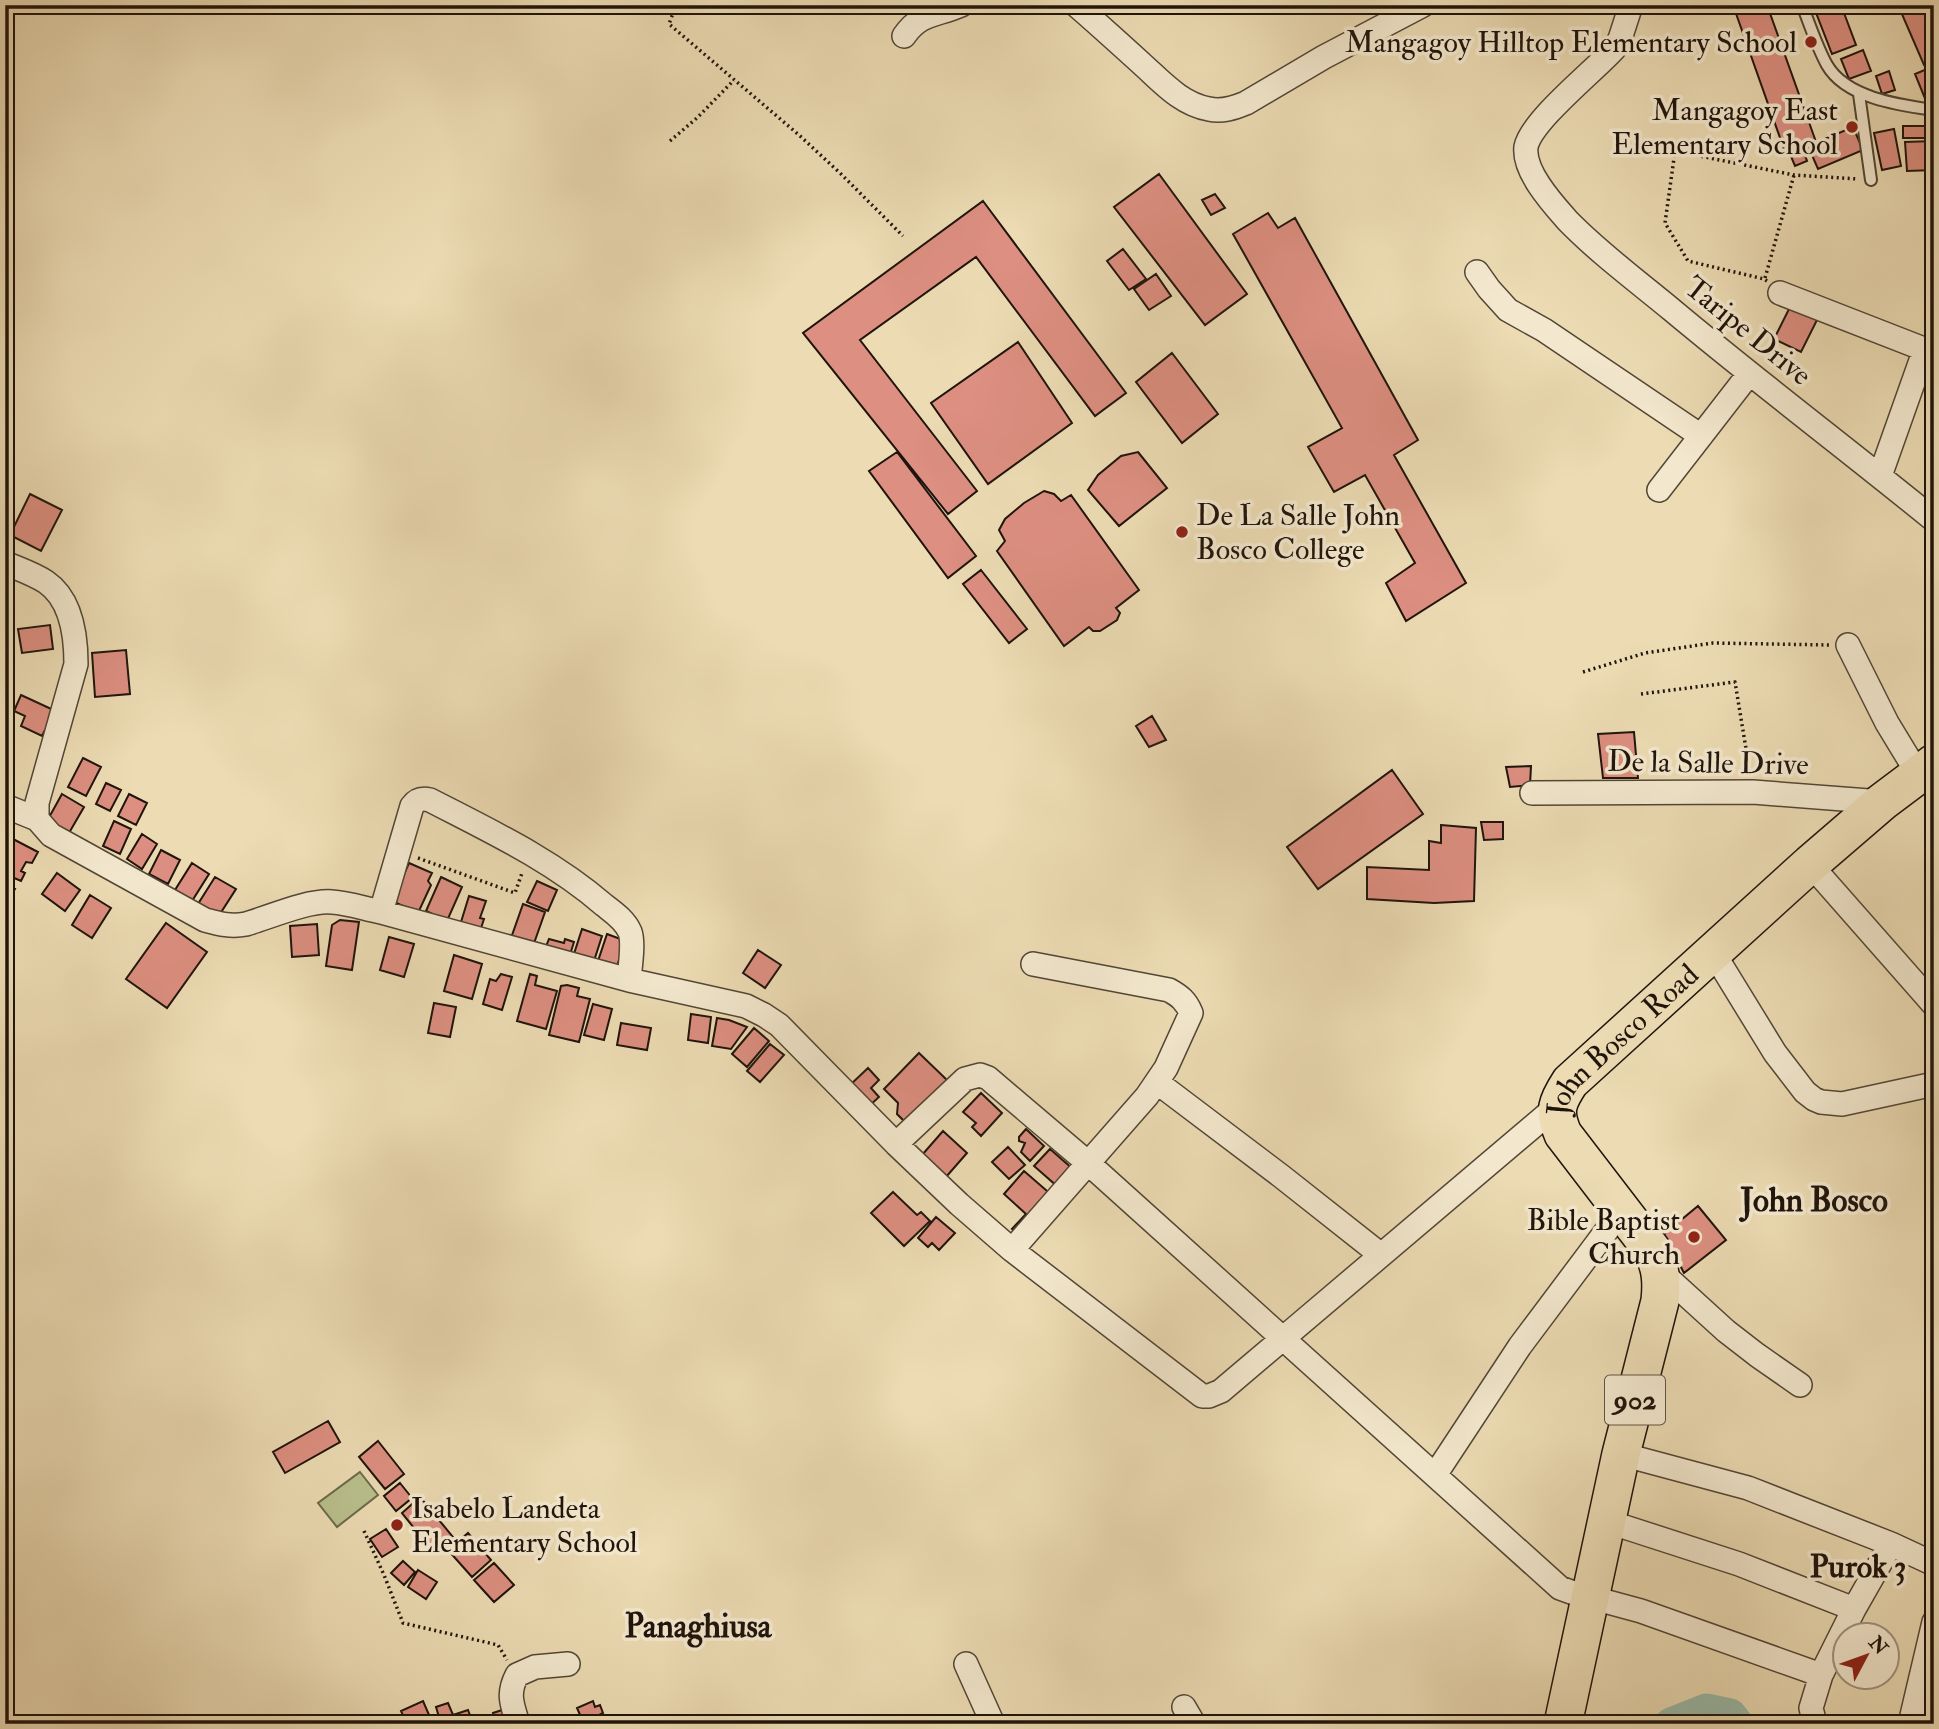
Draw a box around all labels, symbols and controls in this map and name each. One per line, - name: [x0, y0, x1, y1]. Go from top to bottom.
- place label: Mangagoy Hilltop Elementary School: [1345, 24, 1797, 61]
- marker: Mangagoy Hilltop Elementary School: [1803, 34, 1819, 50]
- place label: Mangagoy East Elementary School: [1612, 92, 1838, 163]
- marker: Mangagoy East Elementary School: [1844, 119, 1860, 135]
- street label: Taripe Drive: [1677, 268, 1819, 394]
- place label: De La Salle John Bosco College: [1196, 497, 1400, 568]
- marker: De La Salle John Bosco College: [1174, 524, 1190, 540]
- street label: De la Salle Drive: [1607, 743, 1809, 783]
- street label: John Bosco Road: [1538, 956, 1706, 1118]
- district label: John Bosco: [1738, 1180, 1888, 1222]
- place label: Bible Baptist Church: [1527, 1202, 1680, 1273]
- marker: Bible Baptist Church: [1686, 1229, 1702, 1245]
- road number: 902: [1605, 1376, 1665, 1424]
- place label: Isabelo Landeta Elementary School: [411, 1490, 638, 1561]
- marker: Isabelo Landeta Elementary School: [389, 1517, 405, 1533]
- district label: Purok 3: [1810, 1547, 1906, 1587]
- district label: Panaghiusa: [625, 1606, 773, 1648]
- north arrow: [1830, 1620, 1900, 1690]
- text: N: [1863, 1630, 1893, 1661]

